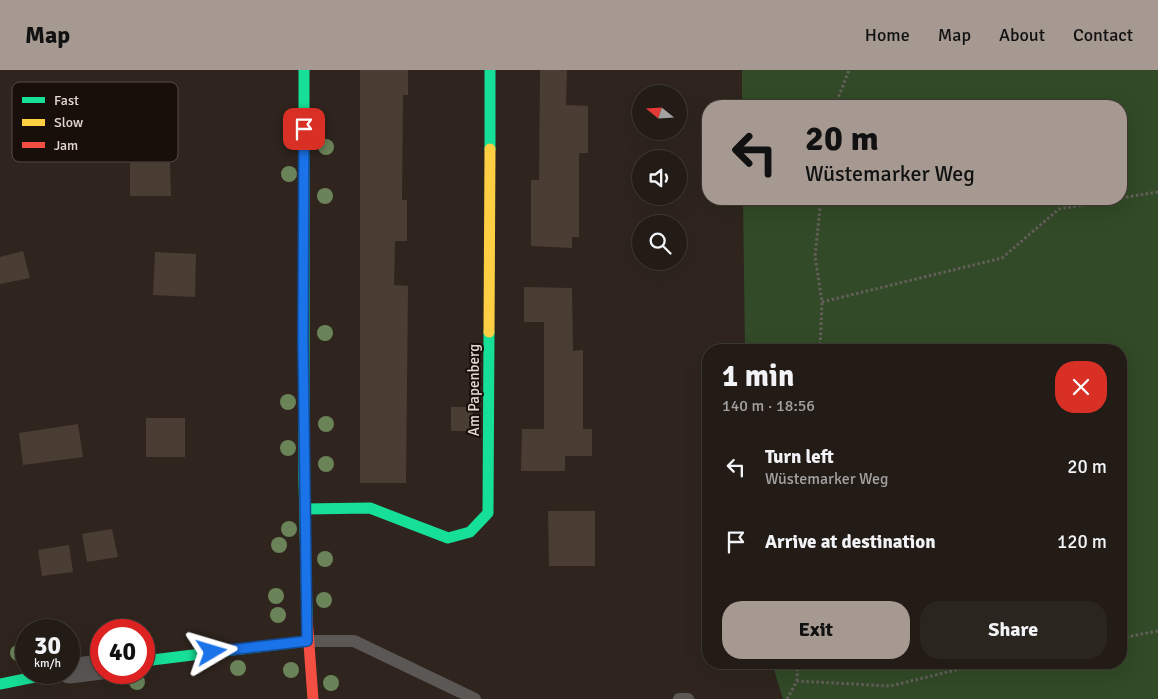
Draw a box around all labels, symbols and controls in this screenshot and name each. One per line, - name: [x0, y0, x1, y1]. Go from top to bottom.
- text: Map: [25, 20, 70, 50]
- text: Home: [865, 24, 910, 46]
- text: Map: [938, 24, 971, 46]
- text: About: [999, 24, 1045, 46]
- text: Contact: [1073, 24, 1133, 46]
- legend: [12, 82, 178, 162]
- north arrow: [632, 85, 688, 140]
- map controls: [632, 85, 687, 270]
- text: Fast: [54, 92, 79, 109]
- pin: [283, 108, 325, 150]
- text: Slow: [54, 114, 83, 131]
- icon: arrive: [290, 115, 318, 143]
- text: 20 m: [805, 117, 879, 160]
- icon: left: [722, 120, 787, 185]
- text: Jam: [54, 137, 78, 154]
- button: sound: [632, 150, 687, 205]
- text: Wüstemarker Weg: [805, 160, 975, 187]
- button: search: [632, 215, 687, 270]
- street label: Am Papenberg: [465, 344, 483, 436]
- text: 1 min: [722, 358, 794, 395]
- button: close: [1055, 361, 1107, 413]
- text: 140 m · 18:56: [722, 396, 815, 416]
- text: Turn left: [765, 445, 834, 469]
- icon: left: [722, 453, 750, 481]
- text: 20 m: [1067, 455, 1107, 479]
- text: Wüstemarker Weg: [765, 469, 889, 489]
- icon: arrive: [722, 528, 750, 556]
- text: Arrive at destination: [765, 530, 936, 554]
- text: 120 m: [1057, 530, 1107, 554]
- button: Exit: [722, 601, 910, 659]
- button: Share: [920, 601, 1107, 659]
- speed limit sign: 40: [90, 619, 155, 684]
- position arrow: [185, 625, 237, 677]
- text: 30: [34, 630, 61, 661]
- text: km/h: [34, 656, 61, 671]

